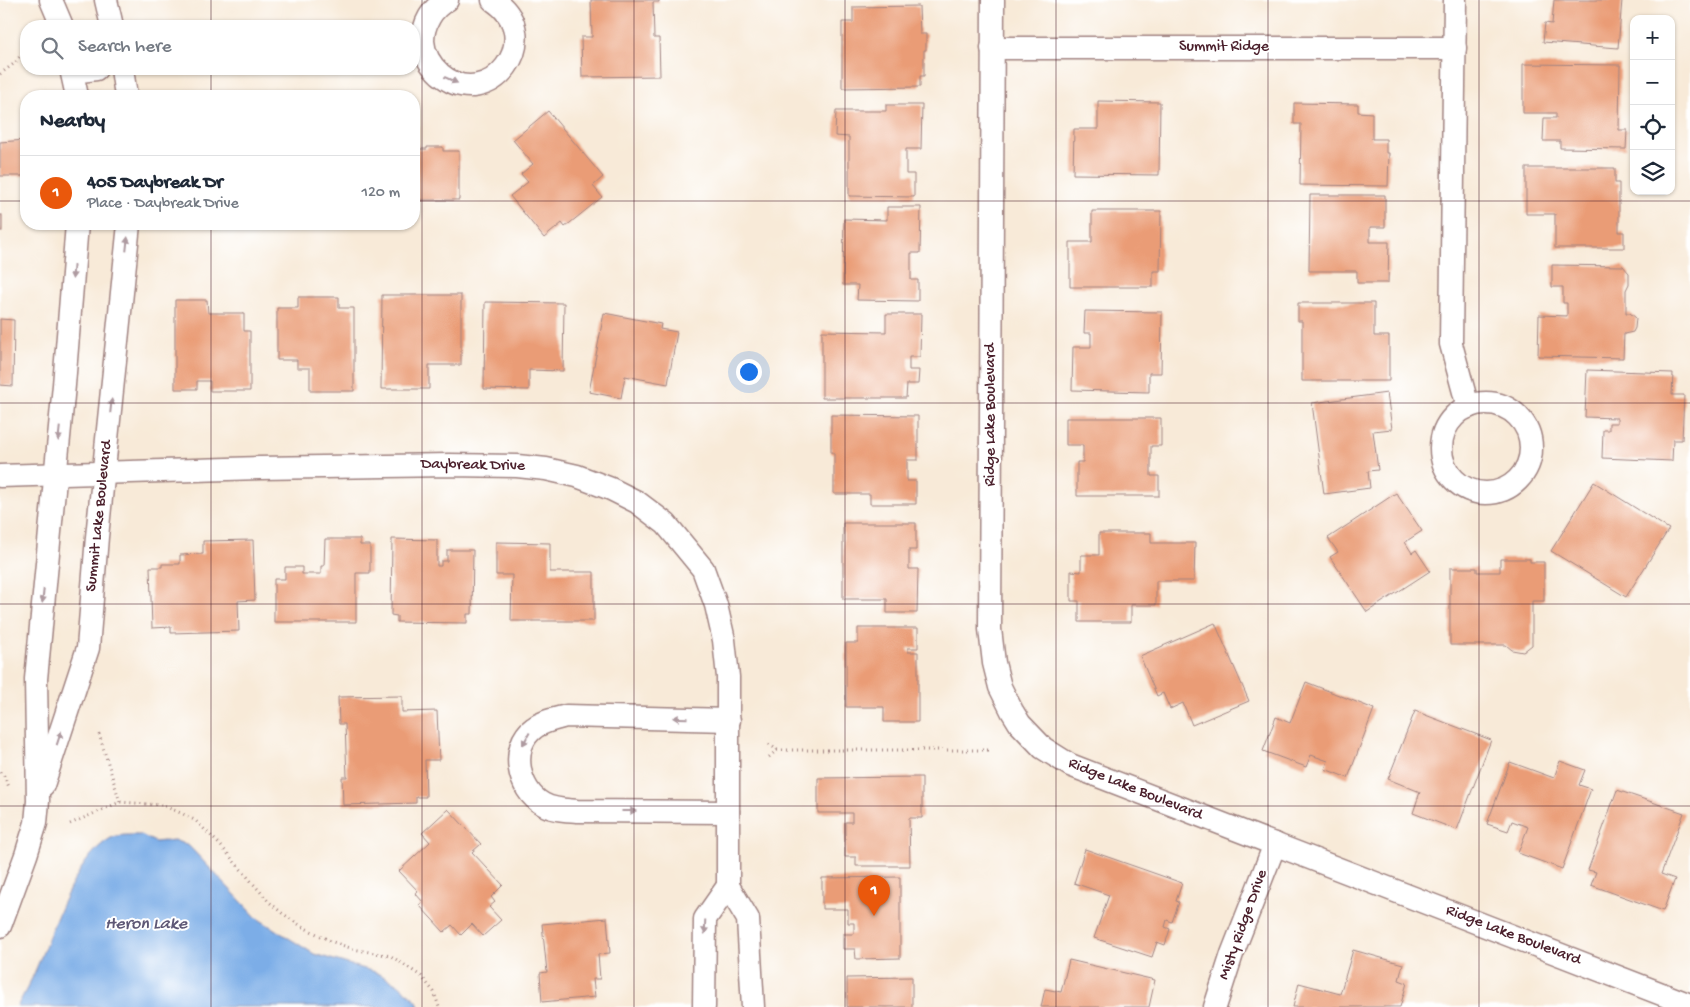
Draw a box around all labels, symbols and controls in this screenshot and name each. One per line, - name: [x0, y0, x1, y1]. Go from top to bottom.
- map controls: [1630, 15, 1675, 195]
- button: +: [1630, 15, 1675, 60]
- search box: [20, 20, 420, 75]
- icon: search: [38, 34, 66, 62]
- text: Search here: [78, 36, 172, 59]
- street label: Summit Ridge: [1179, 38, 1270, 57]
- button: −: [1630, 60, 1675, 105]
- one-way arrow: [444, 77, 458, 85]
- button: locate: [1630, 105, 1675, 150]
- text: Nearby: [40, 110, 105, 135]
- button: layers: [1630, 150, 1675, 195]
- text: 405 Daybreak Dr: [87, 172, 223, 195]
- text: 1: [53, 184, 59, 203]
- text: 120 m: [361, 184, 400, 203]
- text: Place · Daybreak Drive: [87, 195, 239, 214]
- one-way arrow: [123, 236, 131, 252]
- one-way arrow: [69, 265, 77, 281]
- street label: Ridge Lake Boulevard: [982, 342, 1001, 487]
- your location: [736, 359, 762, 385]
- one-way arrow: [107, 398, 115, 414]
- one-way arrow: [55, 427, 63, 443]
- street label: Summit Lake Boulevard: [83, 438, 118, 593]
- street label: Daybreak Drive: [420, 456, 526, 476]
- one-way arrow: [39, 588, 47, 604]
- one-way arrow: [672, 714, 688, 722]
- one-way arrow: [56, 730, 63, 745]
- one-way arrow: [522, 731, 530, 746]
- street label: Ridge Lake Boulevard: [1065, 754, 1206, 826]
- one-way arrow: [621, 807, 637, 815]
- street label: Misty Ridge Drive: [1215, 867, 1273, 983]
- pin: 1: [858, 875, 890, 916]
- street label: Ridge Lake Boulevard: [1443, 901, 1585, 971]
- water label: Heron Lake: [105, 914, 188, 935]
- one-way arrow: [700, 920, 708, 936]

